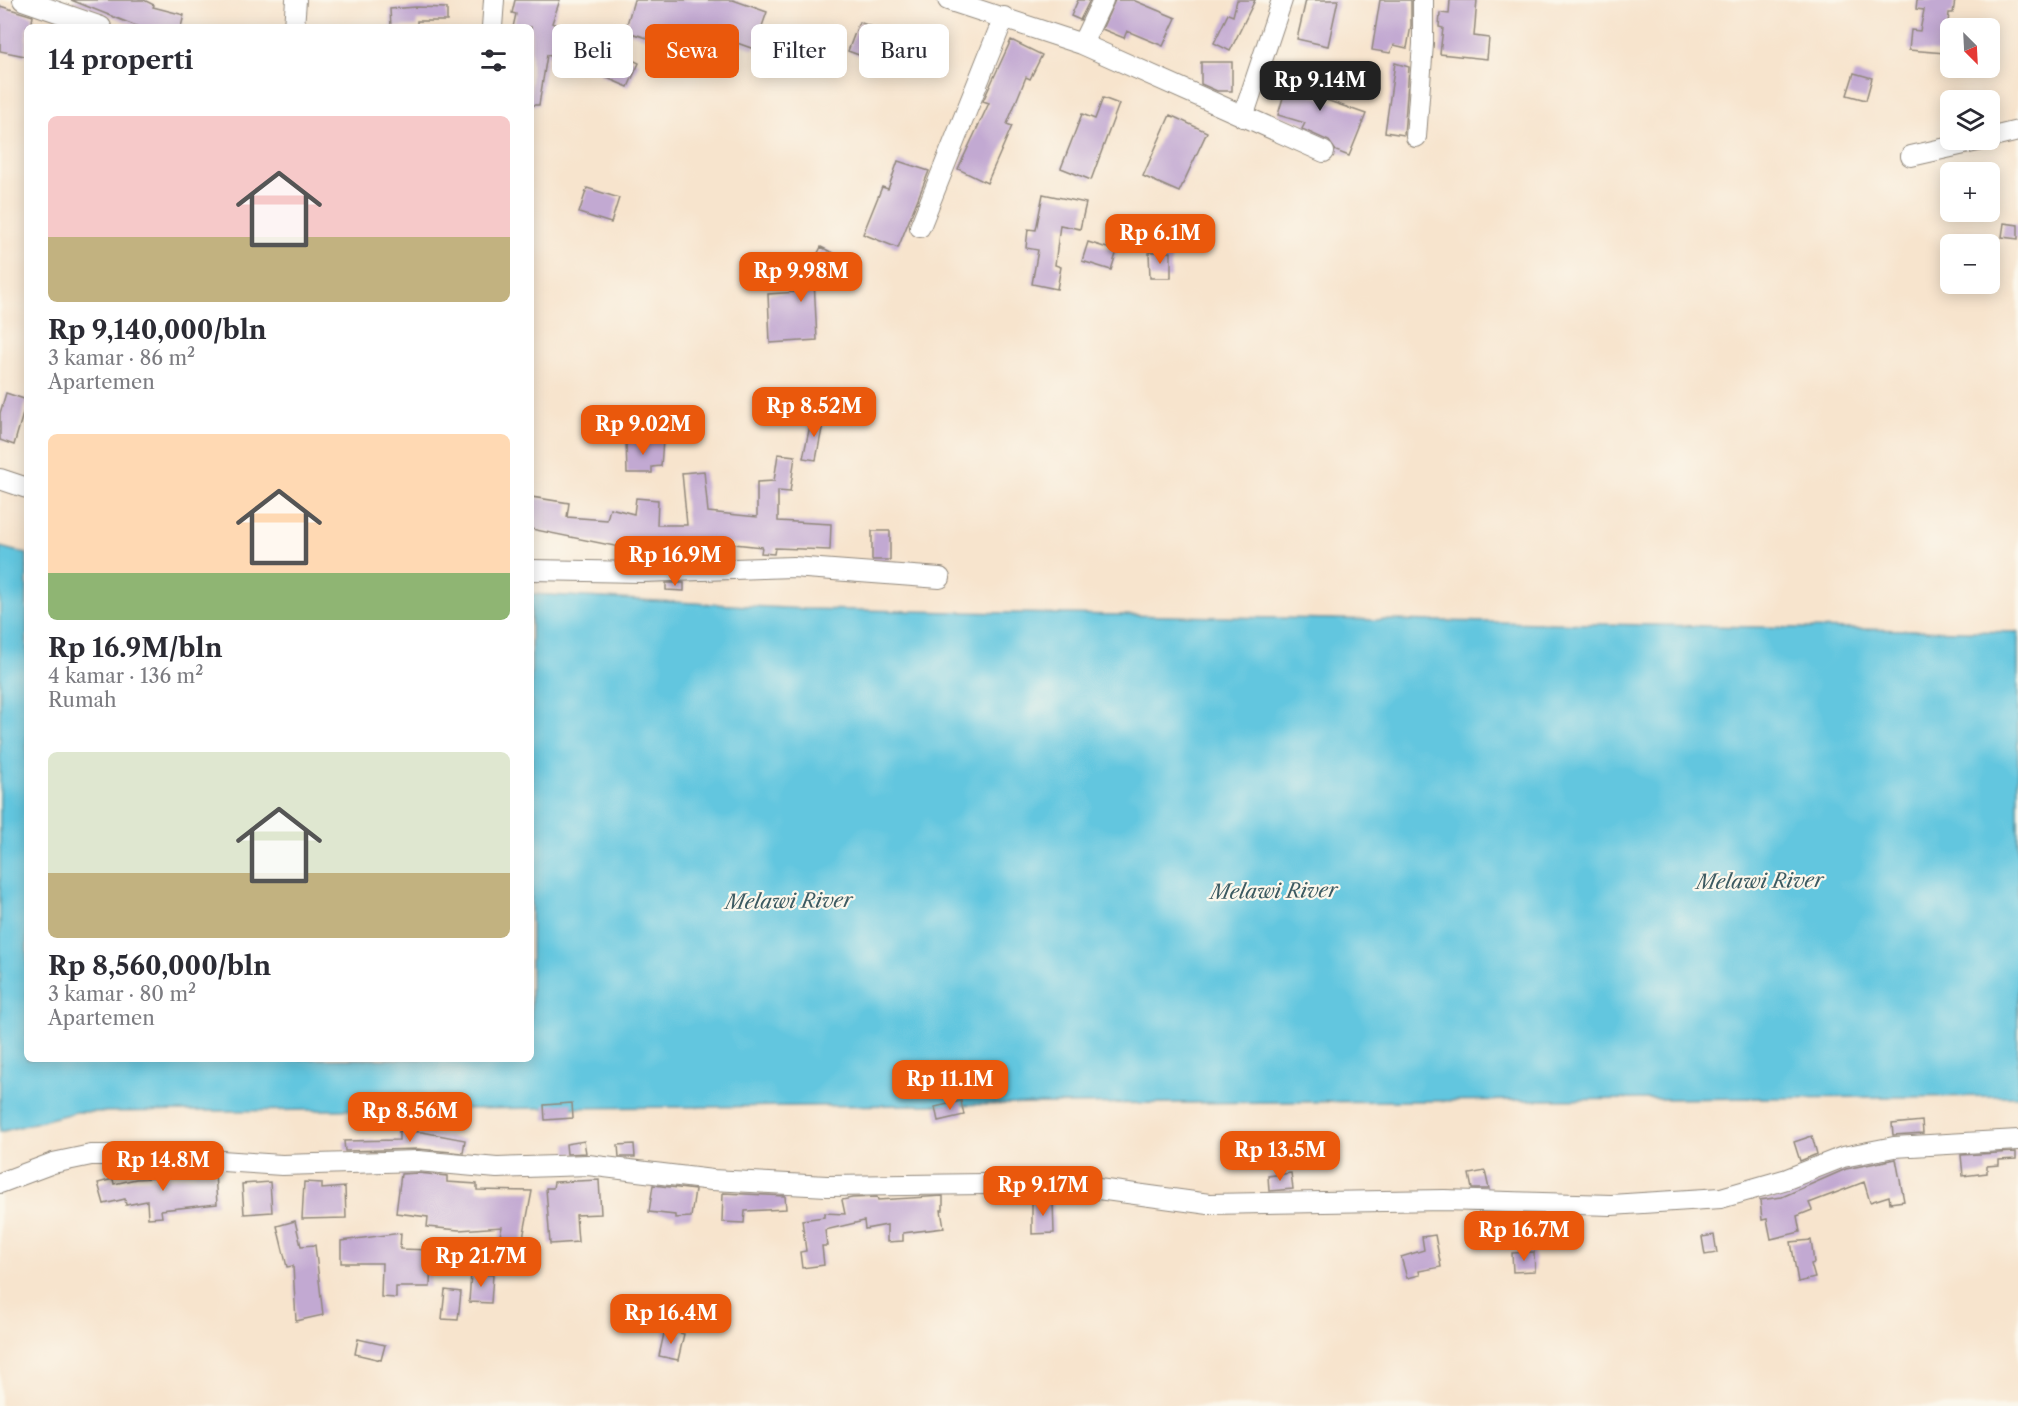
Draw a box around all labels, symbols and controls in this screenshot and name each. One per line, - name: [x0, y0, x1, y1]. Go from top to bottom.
- north arrow: [1940, 18, 2000, 78]
- map controls: [1940, 18, 2000, 294]
- chip: Beli: [552, 24, 633, 78]
- chip: Sewa: [645, 24, 739, 78]
- chip: Filter: [751, 24, 847, 78]
- chip: Baru: [859, 24, 949, 78]
- text: 14 properti: [48, 44, 193, 76]
- icon: filters: [477, 44, 510, 77]
- pin: Rp 9.14M: [1258, 61, 1382, 112]
- text: Rp 9.14M: [1274, 68, 1366, 92]
- button: layers: [1940, 90, 2000, 150]
- icon: home: [225, 155, 333, 263]
- button: +: [1940, 162, 2000, 222]
- pin: Rp 6.1M: [1105, 214, 1215, 265]
- text: Rp 6.1M: [1119, 221, 1201, 245]
- button: −: [1940, 234, 2000, 294]
- pin: Rp 9.98M: [739, 252, 863, 303]
- text: Rp 9.98M: [753, 259, 849, 283]
- text: Rp 9,140,000/bln: [48, 314, 267, 346]
- text: 3 kamar · 86 m²: [48, 346, 195, 370]
- text: Apartemen: [48, 370, 155, 394]
- pin: Rp 8.52M: [752, 387, 876, 438]
- text: Rp 8.52M: [766, 394, 862, 418]
- pin: Rp 9.02M: [581, 405, 705, 456]
- text: Rp 9.02M: [595, 412, 691, 436]
- icon: home: [225, 473, 333, 581]
- pin: Rp 16.9M: [613, 536, 737, 587]
- text: Rp 16.9M: [629, 543, 721, 567]
- text: Rp 16.9M/bln: [48, 632, 223, 664]
- text: 4 kamar · 136 m²: [48, 664, 203, 688]
- text: Rumah: [48, 688, 117, 712]
- icon: home: [225, 791, 333, 899]
- water label: Melawi River: [1694, 868, 1825, 894]
- water label: Melawi River: [1208, 878, 1339, 904]
- water label: Melawi River: [723, 888, 854, 914]
- text: Rp 8,560,000/bln: [48, 950, 271, 982]
- text: 3 kamar · 80 m²: [48, 982, 196, 1006]
- text: Apartemen: [48, 1006, 155, 1030]
- pin: Rp 11.1M: [888, 1060, 1012, 1111]
- text: Rp 11.1M: [906, 1067, 994, 1091]
- pin: Rp 8.56M: [348, 1092, 472, 1143]
- text: Rp 8.56M: [362, 1099, 458, 1123]
- pin: Rp 13.5M: [1218, 1131, 1342, 1182]
- text: Rp 13.5M: [1234, 1138, 1326, 1162]
- pin: Rp 14.8M: [101, 1141, 225, 1192]
- text: Rp 14.8M: [116, 1148, 210, 1172]
- pin: Rp 9.17M: [981, 1166, 1105, 1217]
- text: Rp 9.17M: [997, 1173, 1089, 1197]
- pin: Rp 16.7M: [1462, 1211, 1586, 1262]
- text: Rp 16.7M: [1478, 1218, 1570, 1242]
- pin: Rp 21.7M: [419, 1237, 543, 1288]
- text: Rp 21.7M: [435, 1244, 527, 1268]
- pin: Rp 16.4M: [609, 1294, 733, 1345]
- text: Rp 16.4M: [624, 1301, 718, 1325]

